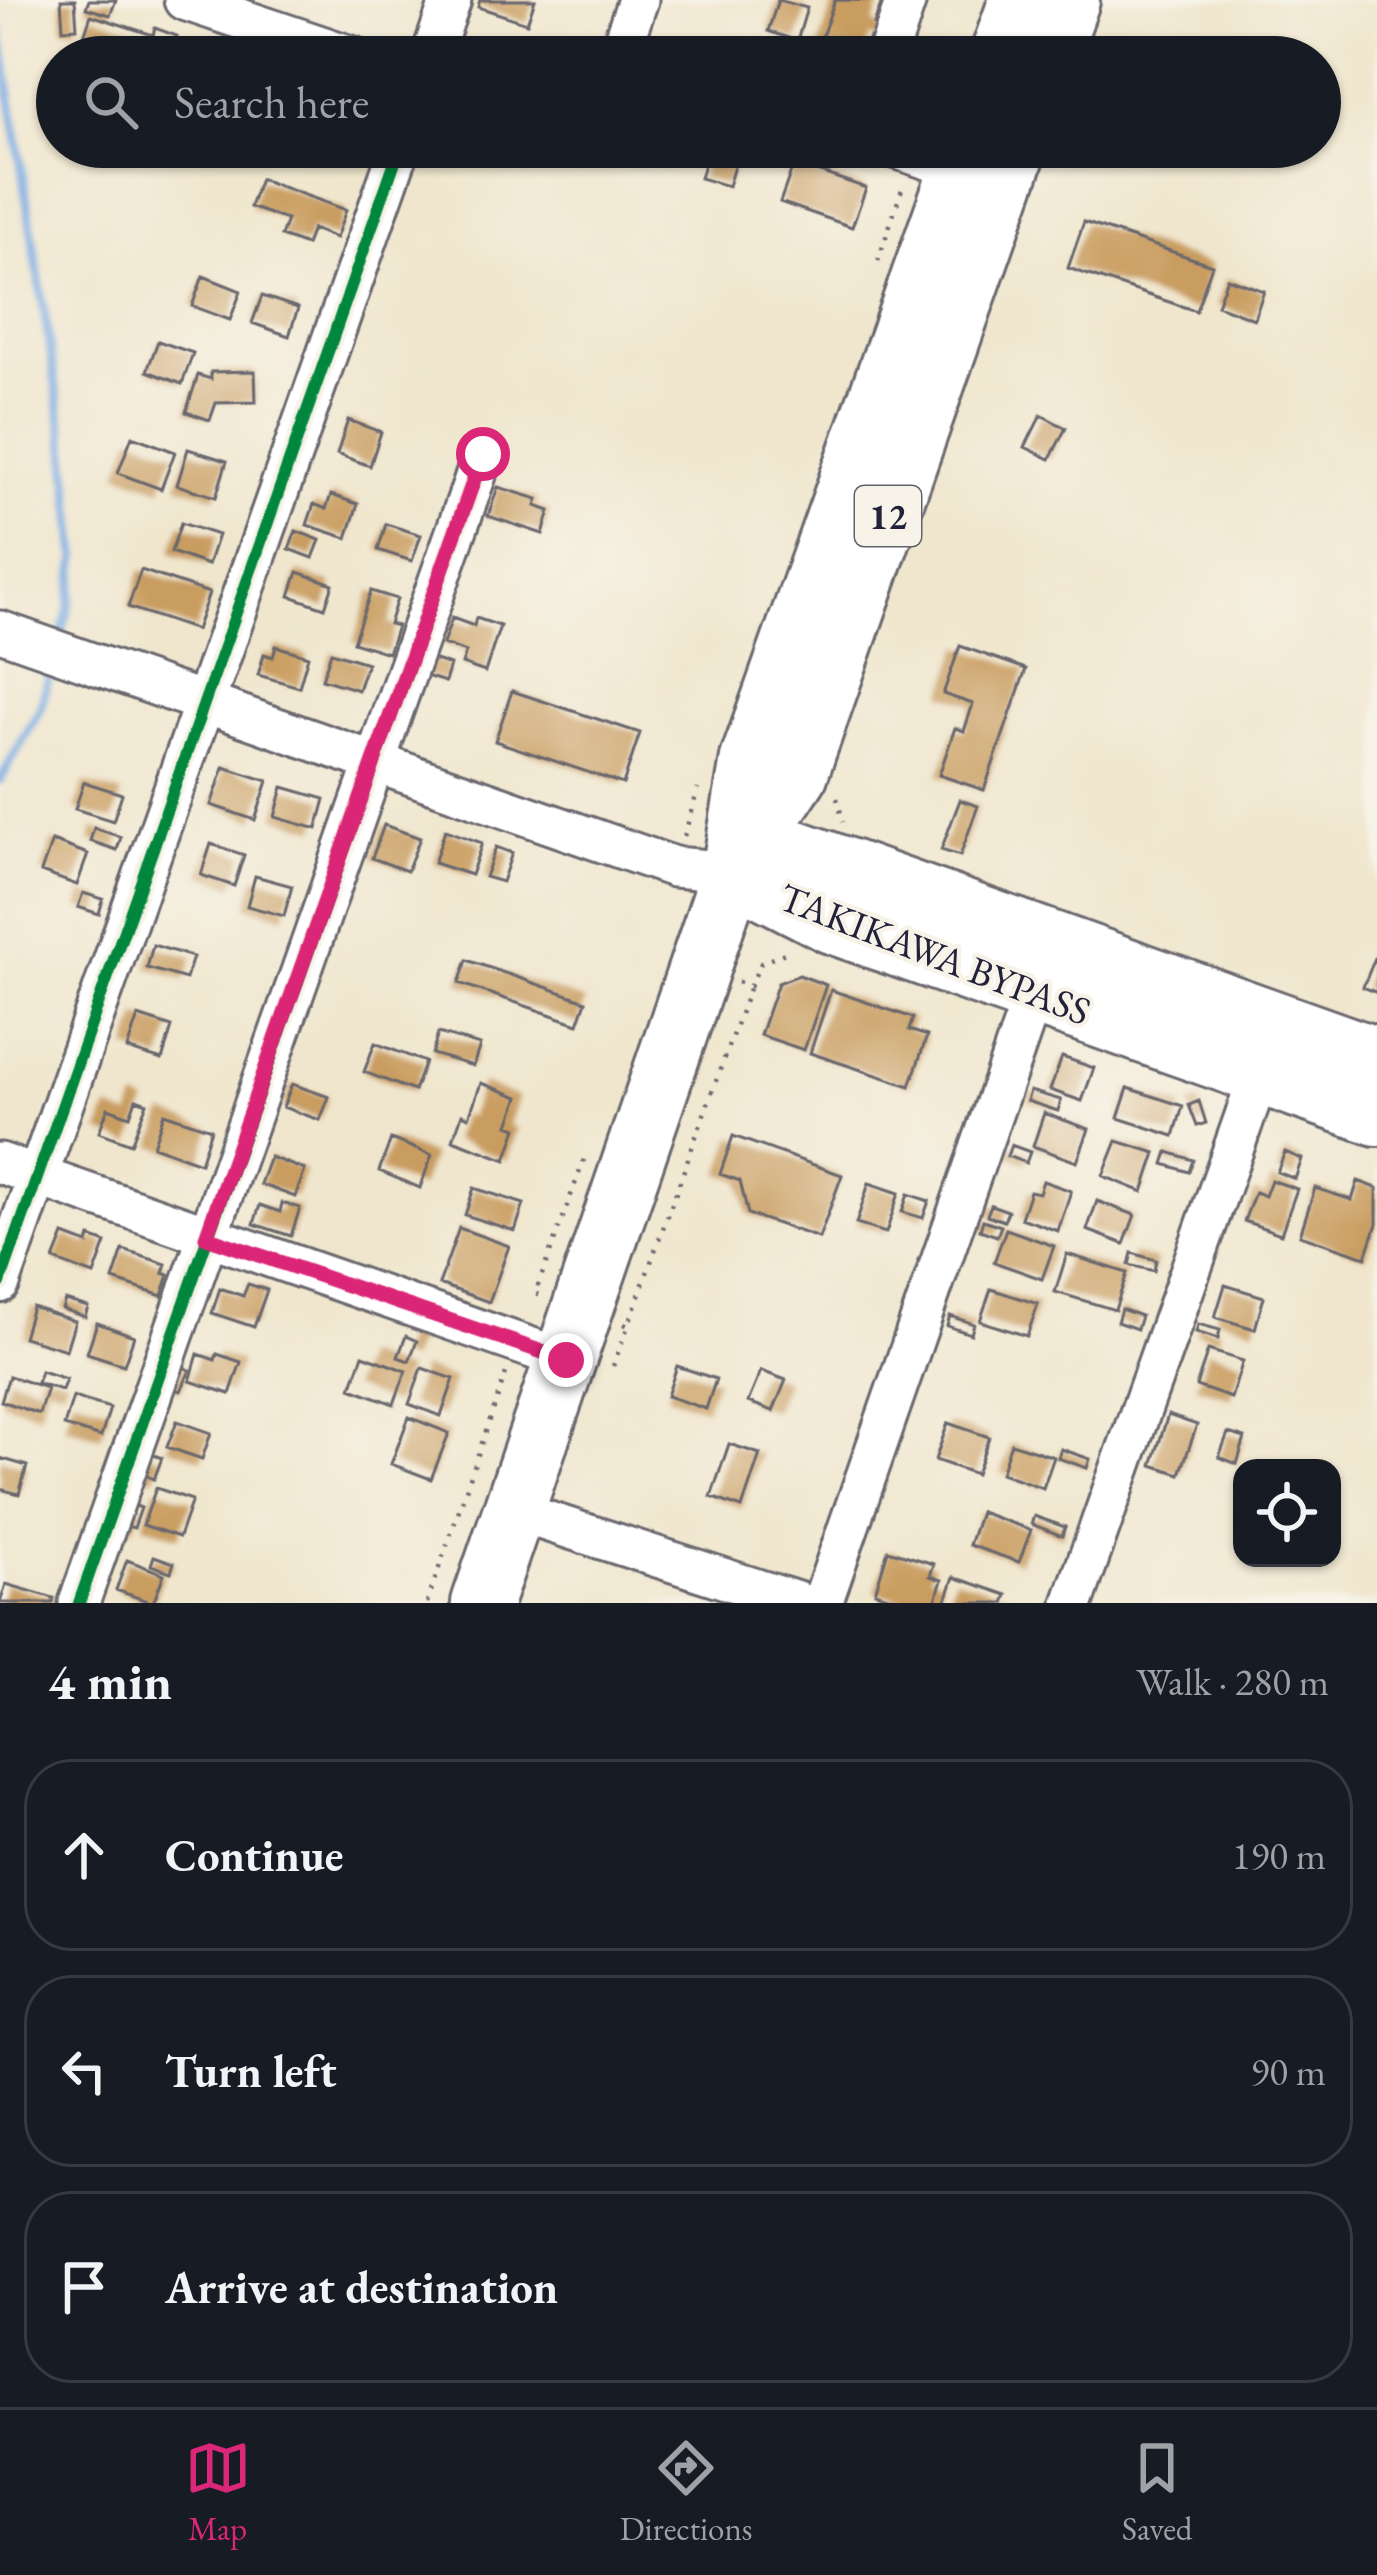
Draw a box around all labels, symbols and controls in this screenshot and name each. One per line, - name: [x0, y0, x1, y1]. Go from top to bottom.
- search box: [36, 36, 1341, 168]
- icon: search: [78, 69, 144, 135]
- text: Search here: [174, 73, 369, 131]
- route start: [456, 427, 510, 481]
- road number: 12: [855, 486, 921, 546]
- street label: TAKIKAWA BYPASS: [772, 871, 1098, 1037]
- route end: [539, 1333, 593, 1387]
- map controls: [1233, 1459, 1341, 1567]
- button: locate: [1233, 1459, 1341, 1567]
- text: 4 min: [48, 1648, 172, 1714]
- text: Walk · 280 m: [1136, 1656, 1329, 1707]
- icon: ahead: [51, 1822, 117, 1888]
- text: Continue: [165, 1826, 343, 1884]
- text: 190 m: [1232, 1830, 1326, 1881]
- icon: left: [51, 2038, 117, 2104]
- text: Turn left: [165, 2042, 337, 2100]
- text: 90 m: [1250, 2046, 1326, 2097]
- icon: arrive: [51, 2254, 117, 2320]
- text: Arrive at destination: [165, 2258, 558, 2316]
- tab: Map: [185, 2435, 251, 2550]
- tab: Directions: [620, 2435, 753, 2550]
- tab: Saved: [1122, 2435, 1192, 2550]

